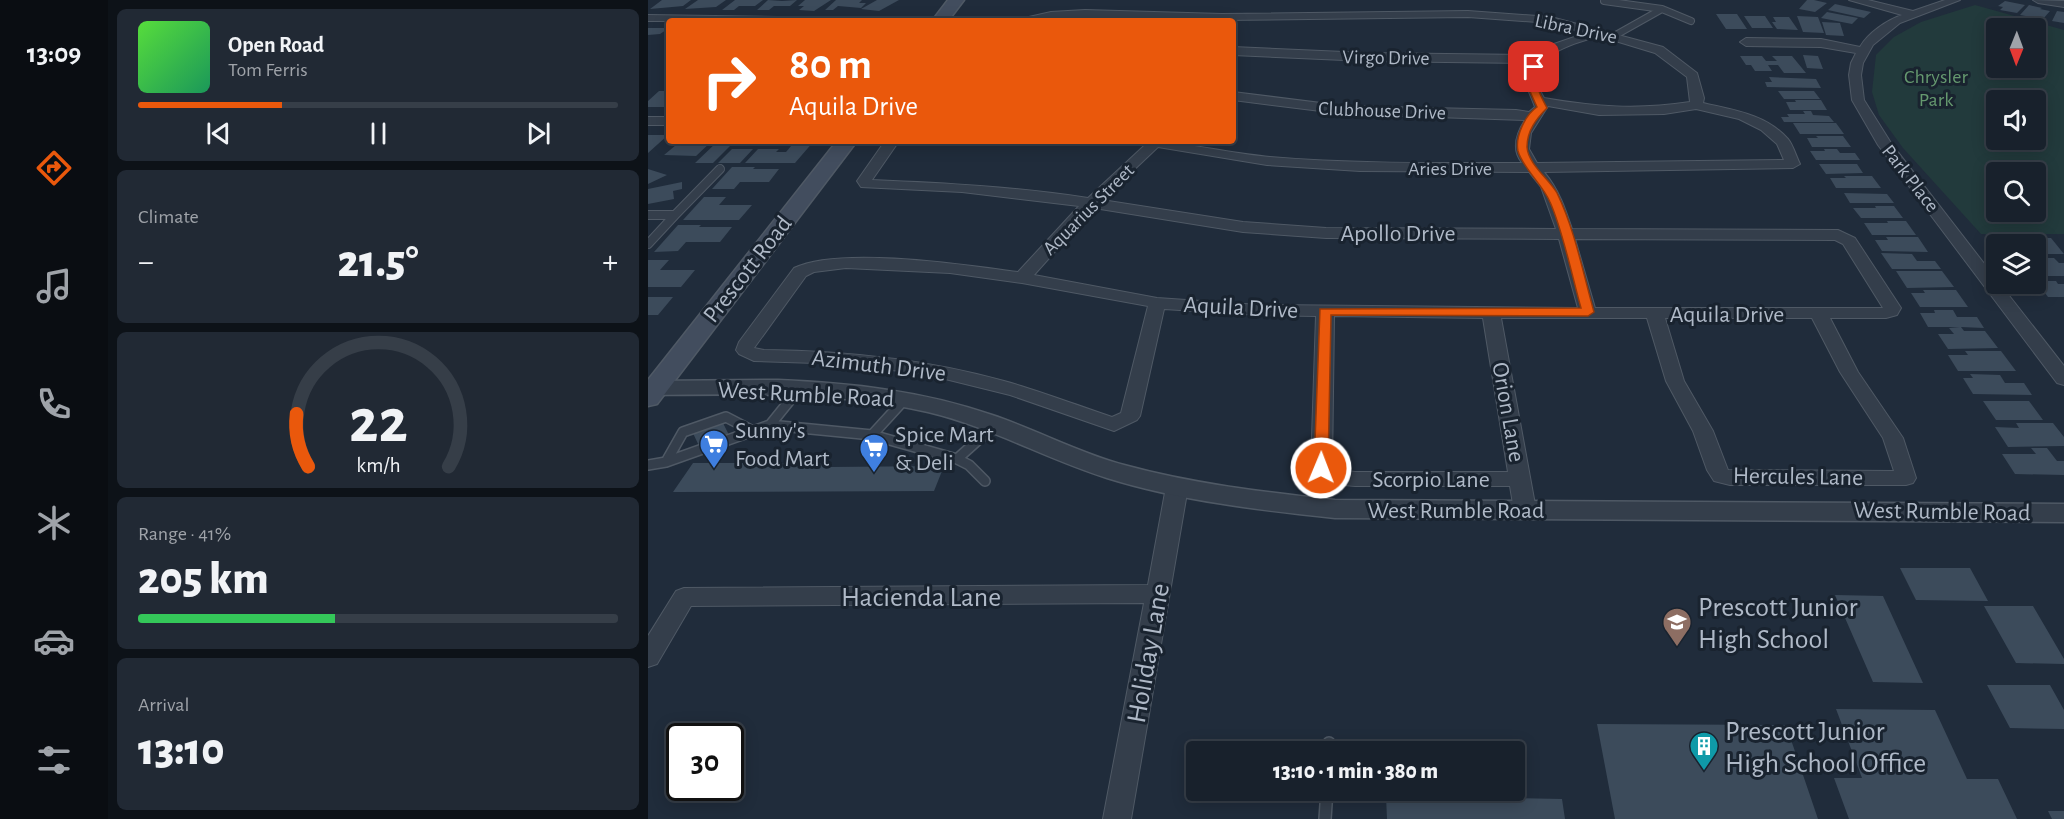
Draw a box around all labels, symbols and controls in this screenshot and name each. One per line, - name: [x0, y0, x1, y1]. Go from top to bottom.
- street label: Libra Drive: [1533, 11, 1619, 47]
- north arrow: [1986, 18, 2046, 78]
- map controls: [1986, 18, 2046, 294]
- text: Open Road: [228, 34, 324, 56]
- text: 13:09: [27, 40, 81, 67]
- pin: [1508, 41, 1559, 92]
- icon: right: [690, 42, 768, 120]
- text: 80 m: [789, 44, 872, 86]
- street label: Virgo Drive: [1342, 47, 1430, 69]
- icon: arrive: [1517, 50, 1550, 83]
- text: Tom Ferris: [228, 60, 308, 80]
- park label: Chrysler Park: [1904, 67, 1968, 110]
- button: sound: [1986, 90, 2046, 150]
- text: Aquila Drive: [789, 93, 918, 120]
- street label: Clubhouse Drive: [1318, 99, 1446, 123]
- icon: previous: [202, 117, 235, 150]
- icon: pause: [362, 117, 395, 150]
- icon: next: [522, 117, 555, 150]
- street label: Park Place: [1878, 141, 1943, 216]
- icon: directions: [33, 147, 75, 189]
- street label: Aries Drive: [1408, 159, 1492, 179]
- street label: Aquarius Street: [1039, 160, 1139, 259]
- button: search: [1986, 162, 2046, 222]
- text: Climate: [138, 207, 199, 227]
- street label: Prescott Road: [699, 212, 797, 327]
- street label: Apollo Drive: [1341, 222, 1455, 246]
- button: layers: [1986, 234, 2046, 294]
- text: 21.5°: [337, 240, 419, 285]
- text: −: [138, 246, 154, 279]
- text: +: [602, 246, 618, 279]
- icon: music: [33, 265, 75, 307]
- street label: Aquila Drive: [1183, 293, 1299, 323]
- street label: Aquila Drive: [1670, 303, 1784, 327]
- street label: Azimuth Drive: [810, 346, 947, 386]
- street label: Orion Lane: [1487, 360, 1529, 464]
- street label: West Rumble Road: [717, 378, 895, 412]
- icon: phone: [33, 383, 75, 425]
- text: 22: [349, 391, 407, 453]
- place label: Sunny's Food Mart: [735, 419, 830, 471]
- place label: Spice Mart & Deli: [895, 423, 994, 475]
- supermarket icon: Sunny's Food Mart: [698, 428, 730, 470]
- supermarket icon: Spice Mart & Deli: [858, 432, 890, 474]
- position arrow: [1289, 436, 1353, 500]
- text: km/h: [356, 455, 400, 476]
- street label: Hercules Lane: [1733, 464, 1863, 490]
- street label: Scorpio Lane: [1372, 468, 1490, 492]
- street label: West Rumble Road: [1853, 498, 2031, 526]
- street label: West Rumble Road: [1368, 499, 1545, 523]
- icon: climate: [33, 502, 75, 544]
- text: Range · 41%: [138, 524, 231, 544]
- text: 205 km: [138, 557, 269, 602]
- street label: Holiday Lane: [1123, 581, 1175, 725]
- street label: Hacienda Lane: [841, 584, 1001, 612]
- place label: Prescott Junior High School: [1698, 594, 1858, 654]
- school or university icon: Prescott Junior High School: [1661, 606, 1693, 648]
- icon: car: [33, 620, 75, 662]
- text: Arrival: [138, 695, 189, 715]
- place label: Prescott Junior High School Office: [1725, 718, 1926, 778]
- speed limit sign: 30: [666, 723, 744, 801]
- text: 13:10: [138, 728, 225, 773]
- building icon: Prescott Junior High School Office: [1688, 730, 1720, 772]
- icon: filters: [33, 739, 75, 781]
- text: 13:10 · 1 min · 380 m: [1273, 760, 1438, 782]

